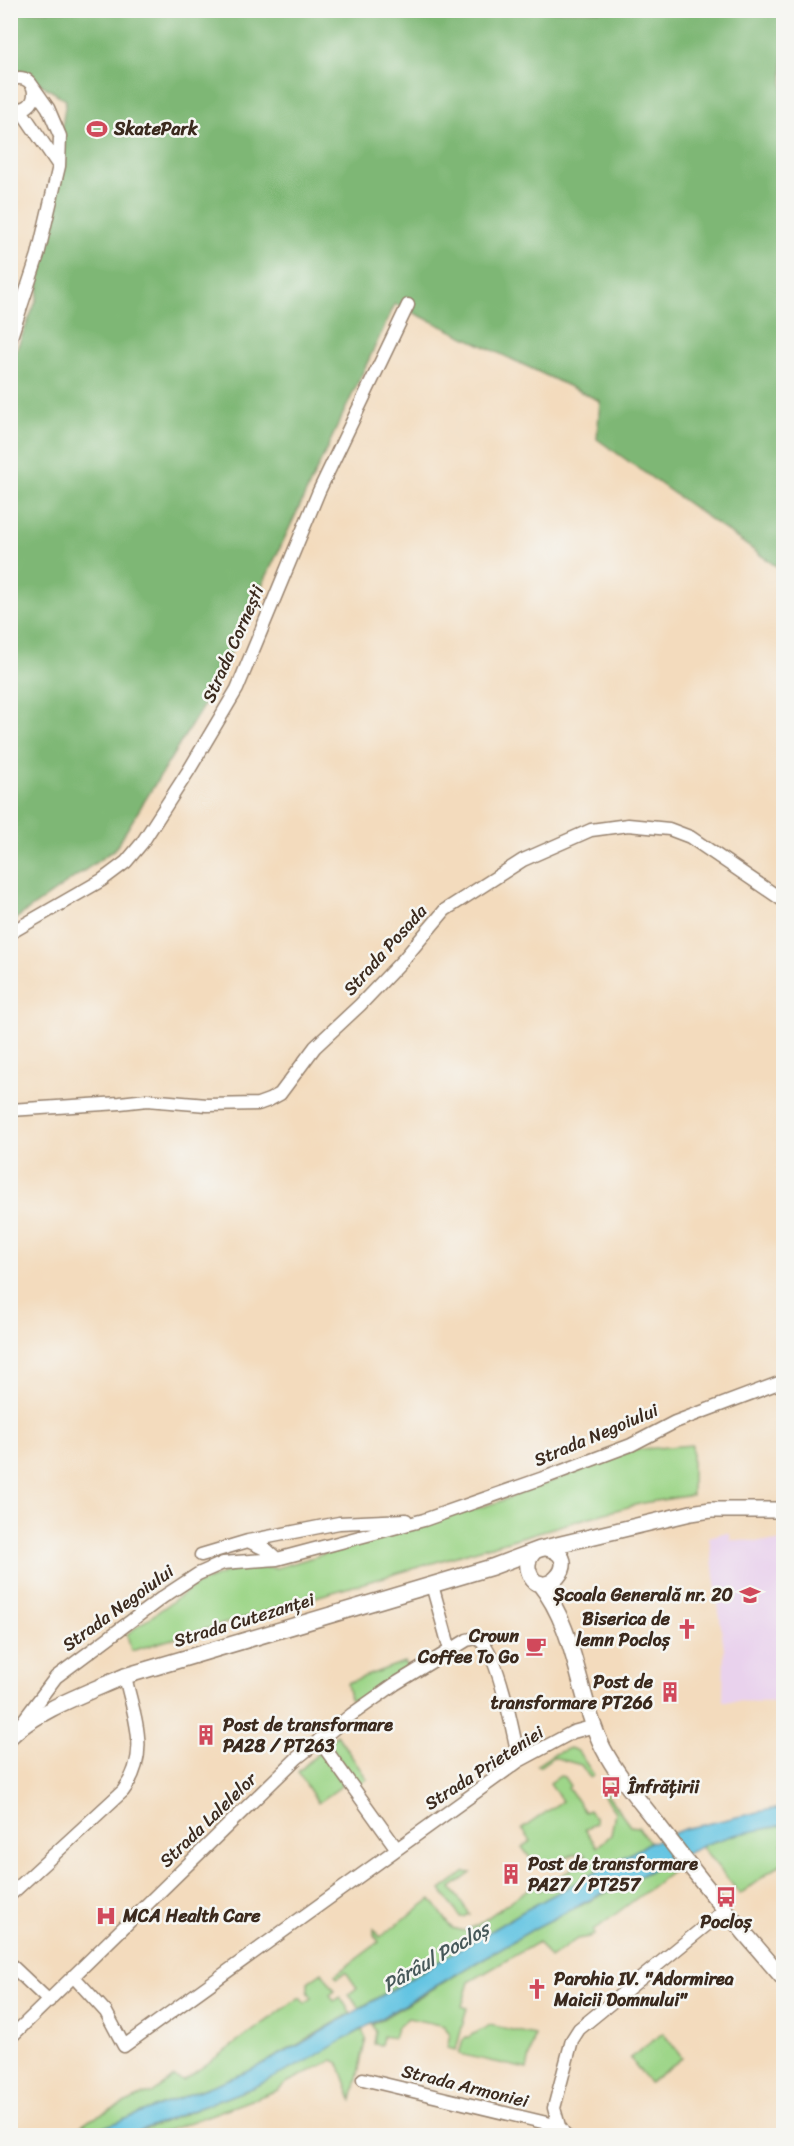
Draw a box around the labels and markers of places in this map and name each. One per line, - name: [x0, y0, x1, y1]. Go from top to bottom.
- place label: SkatePark: [113, 113, 198, 145]
- sports icon: SkatePark: [85, 117, 109, 141]
- place label: Școala Generală nr. 20: [552, 1579, 733, 1611]
- school or university icon: Școala Generală nr. 20: [738, 1583, 762, 1607]
- place label: Biserica de lemn Pocloș: [575, 1603, 671, 1656]
- church icon: Biserica de lemn Pocloș: [675, 1617, 699, 1641]
- place label: Crown Coffee To Go: [417, 1620, 520, 1673]
- cafe icon: Crown Coffee To Go: [524, 1634, 548, 1658]
- place label: Post de transformare PT266: [491, 1666, 654, 1719]
- building icon: Post de transformare PT266: [658, 1680, 682, 1704]
- place label: Post de transformare PA28 / PT263: [223, 1709, 393, 1762]
- building icon: Post de transformare PA28 / PT263: [194, 1723, 218, 1747]
- place label: Înfrățirii: [627, 1771, 700, 1803]
- bus stop icon: Înfrățirii: [599, 1775, 623, 1799]
- place label: Post de transformare PA27 / PT257: [528, 1848, 698, 1901]
- building icon: Post de transformare PA27 / PT257: [499, 1862, 523, 1886]
- bus stop icon: Pocloș: [714, 1885, 738, 1909]
- place label: MCA Health Care: [122, 1900, 261, 1932]
- hospital icon: MCA Health Care: [94, 1904, 118, 1928]
- place label: Pocloș: [700, 1906, 753, 1938]
- place label: Parohia IV. "Adormirea Maicii Domnului": [553, 1963, 734, 2016]
- church icon: Parohia IV. "Adormirea Maicii Domnului": [525, 1977, 549, 2001]

